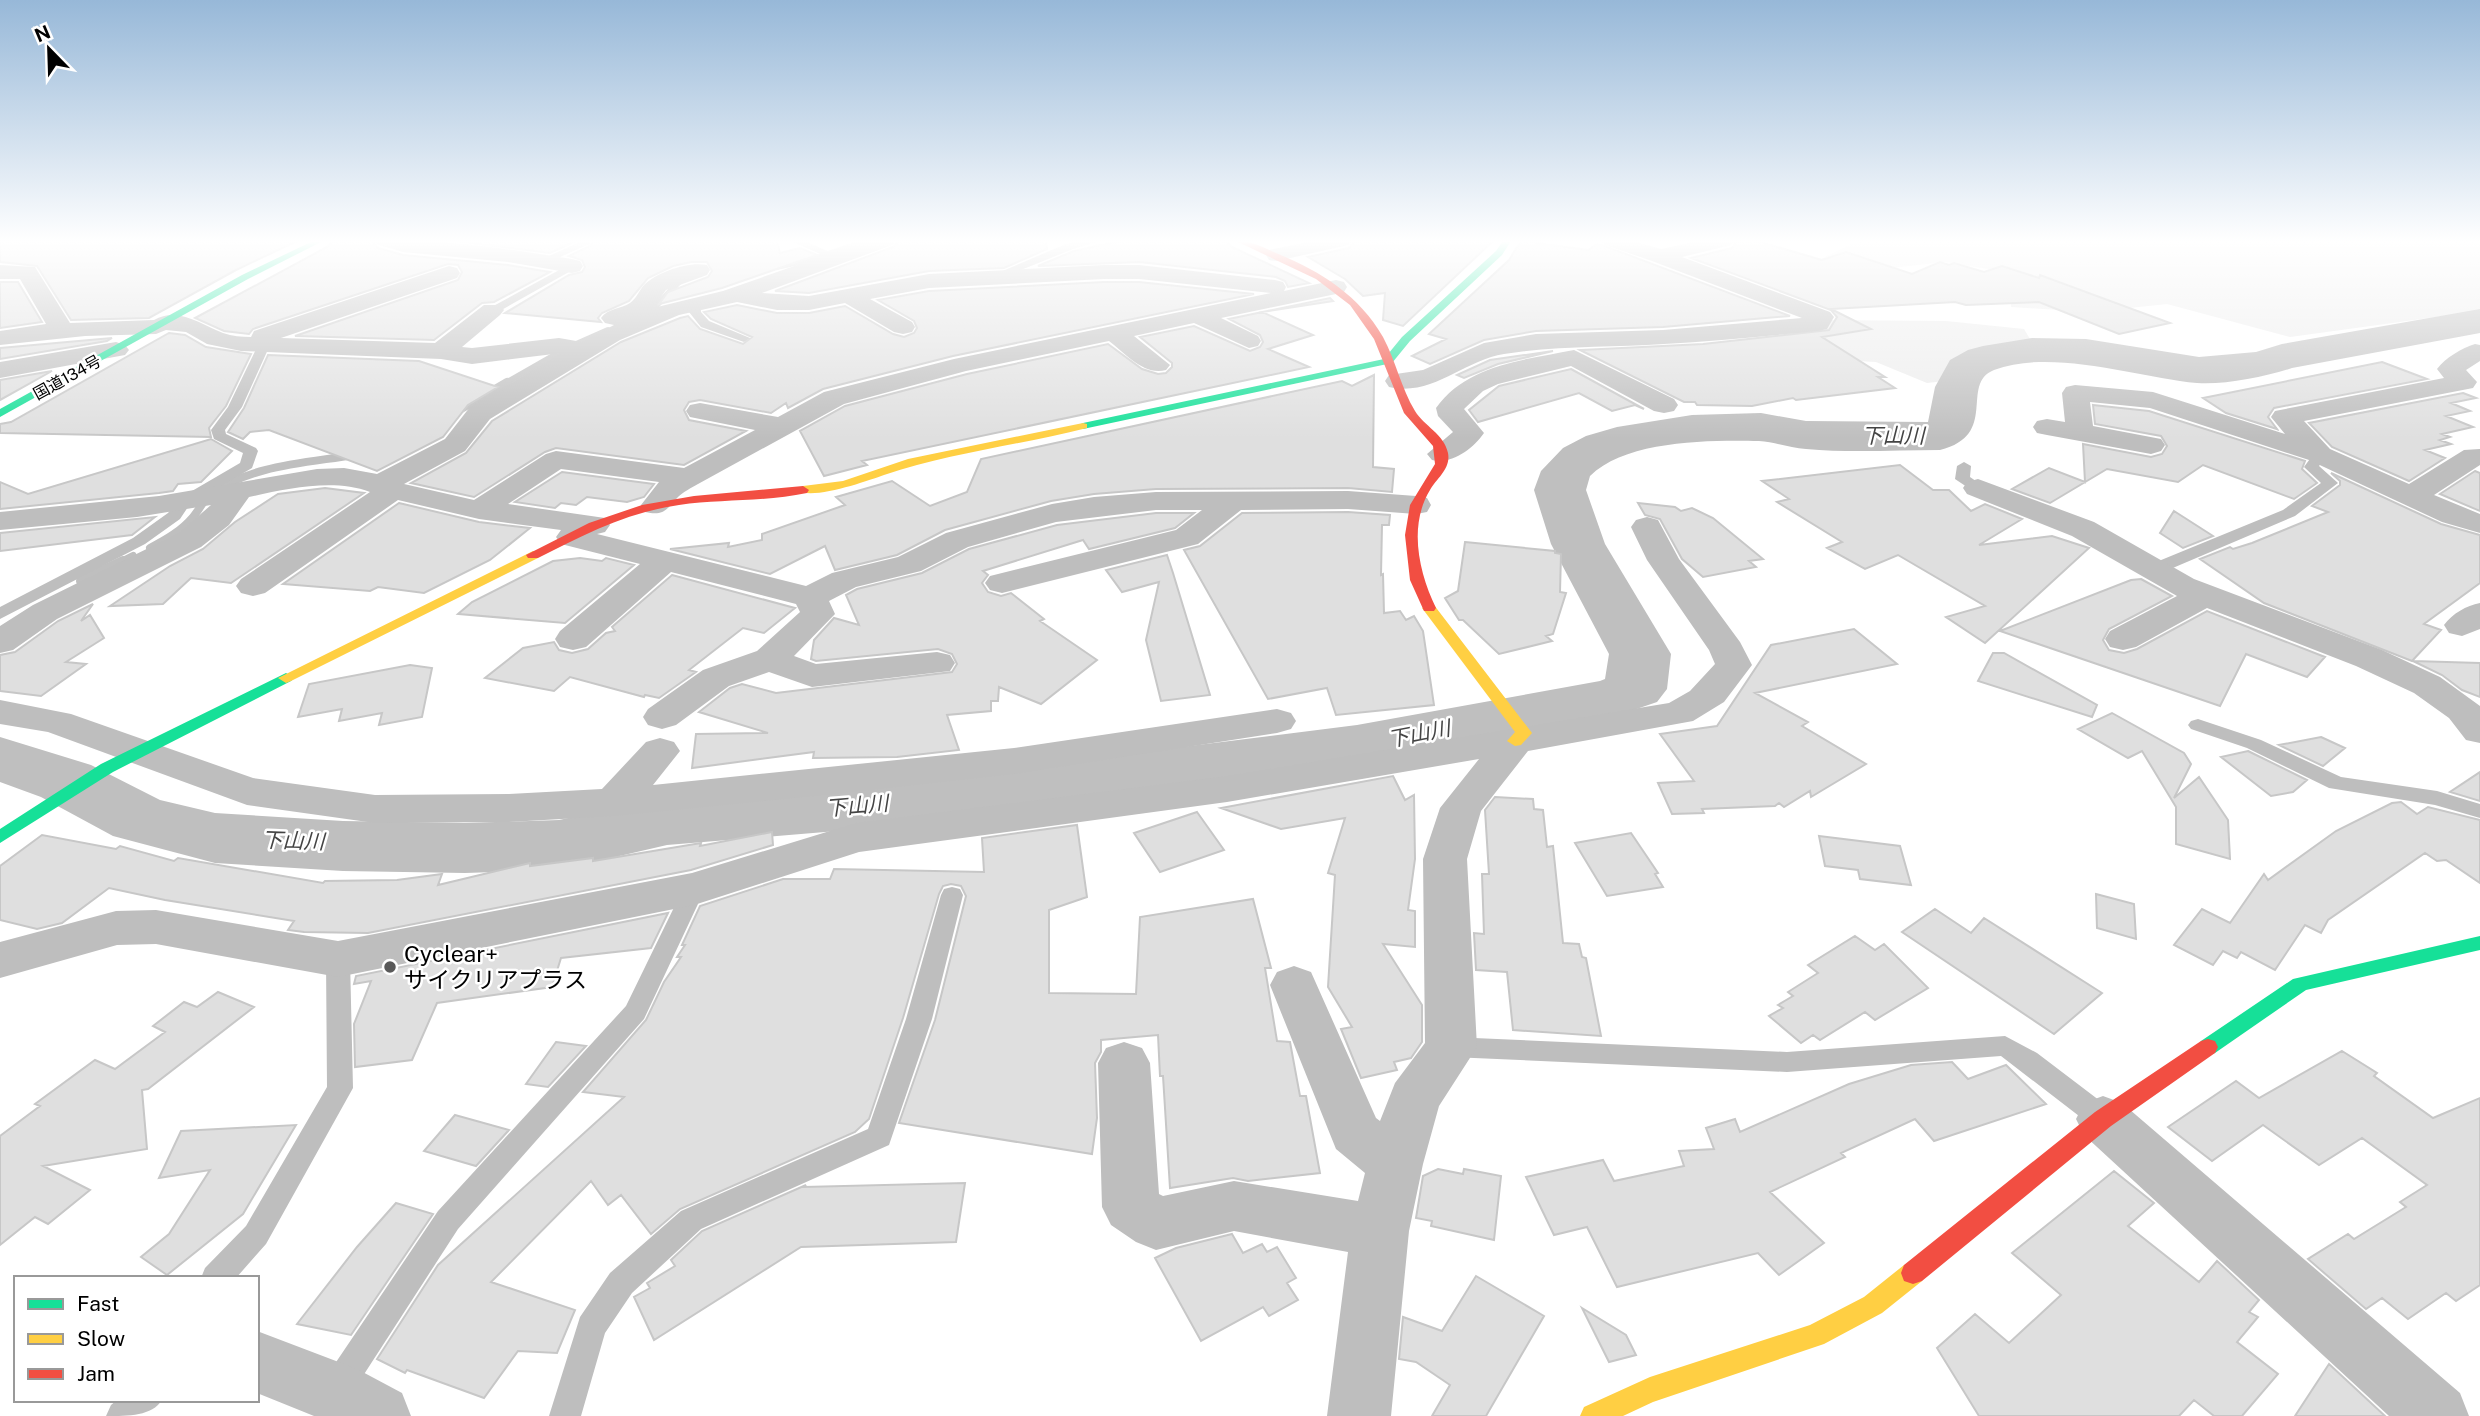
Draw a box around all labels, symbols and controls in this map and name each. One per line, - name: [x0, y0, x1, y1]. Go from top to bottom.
- north arrow: [14, 14, 84, 84]
- text: N: [31, 20, 53, 46]
- street label: 国道134号: [30, 351, 104, 404]
- water label: 下山川: [1862, 423, 1926, 448]
- water label: 下山川: [1386, 715, 1454, 752]
- water label: 下山川: [824, 790, 891, 821]
- water label: 下山川: [261, 827, 327, 854]
- place label: Cyclear+ サイクリアプラス: [404, 940, 587, 993]
- marker: Cyclear+ サイクリアプラス: [382, 959, 398, 975]
- legend: [14, 1276, 259, 1402]
- text: Fast: [77, 1291, 119, 1316]
- text: Slow: [77, 1326, 125, 1351]
- text: Jam: [77, 1361, 115, 1386]

